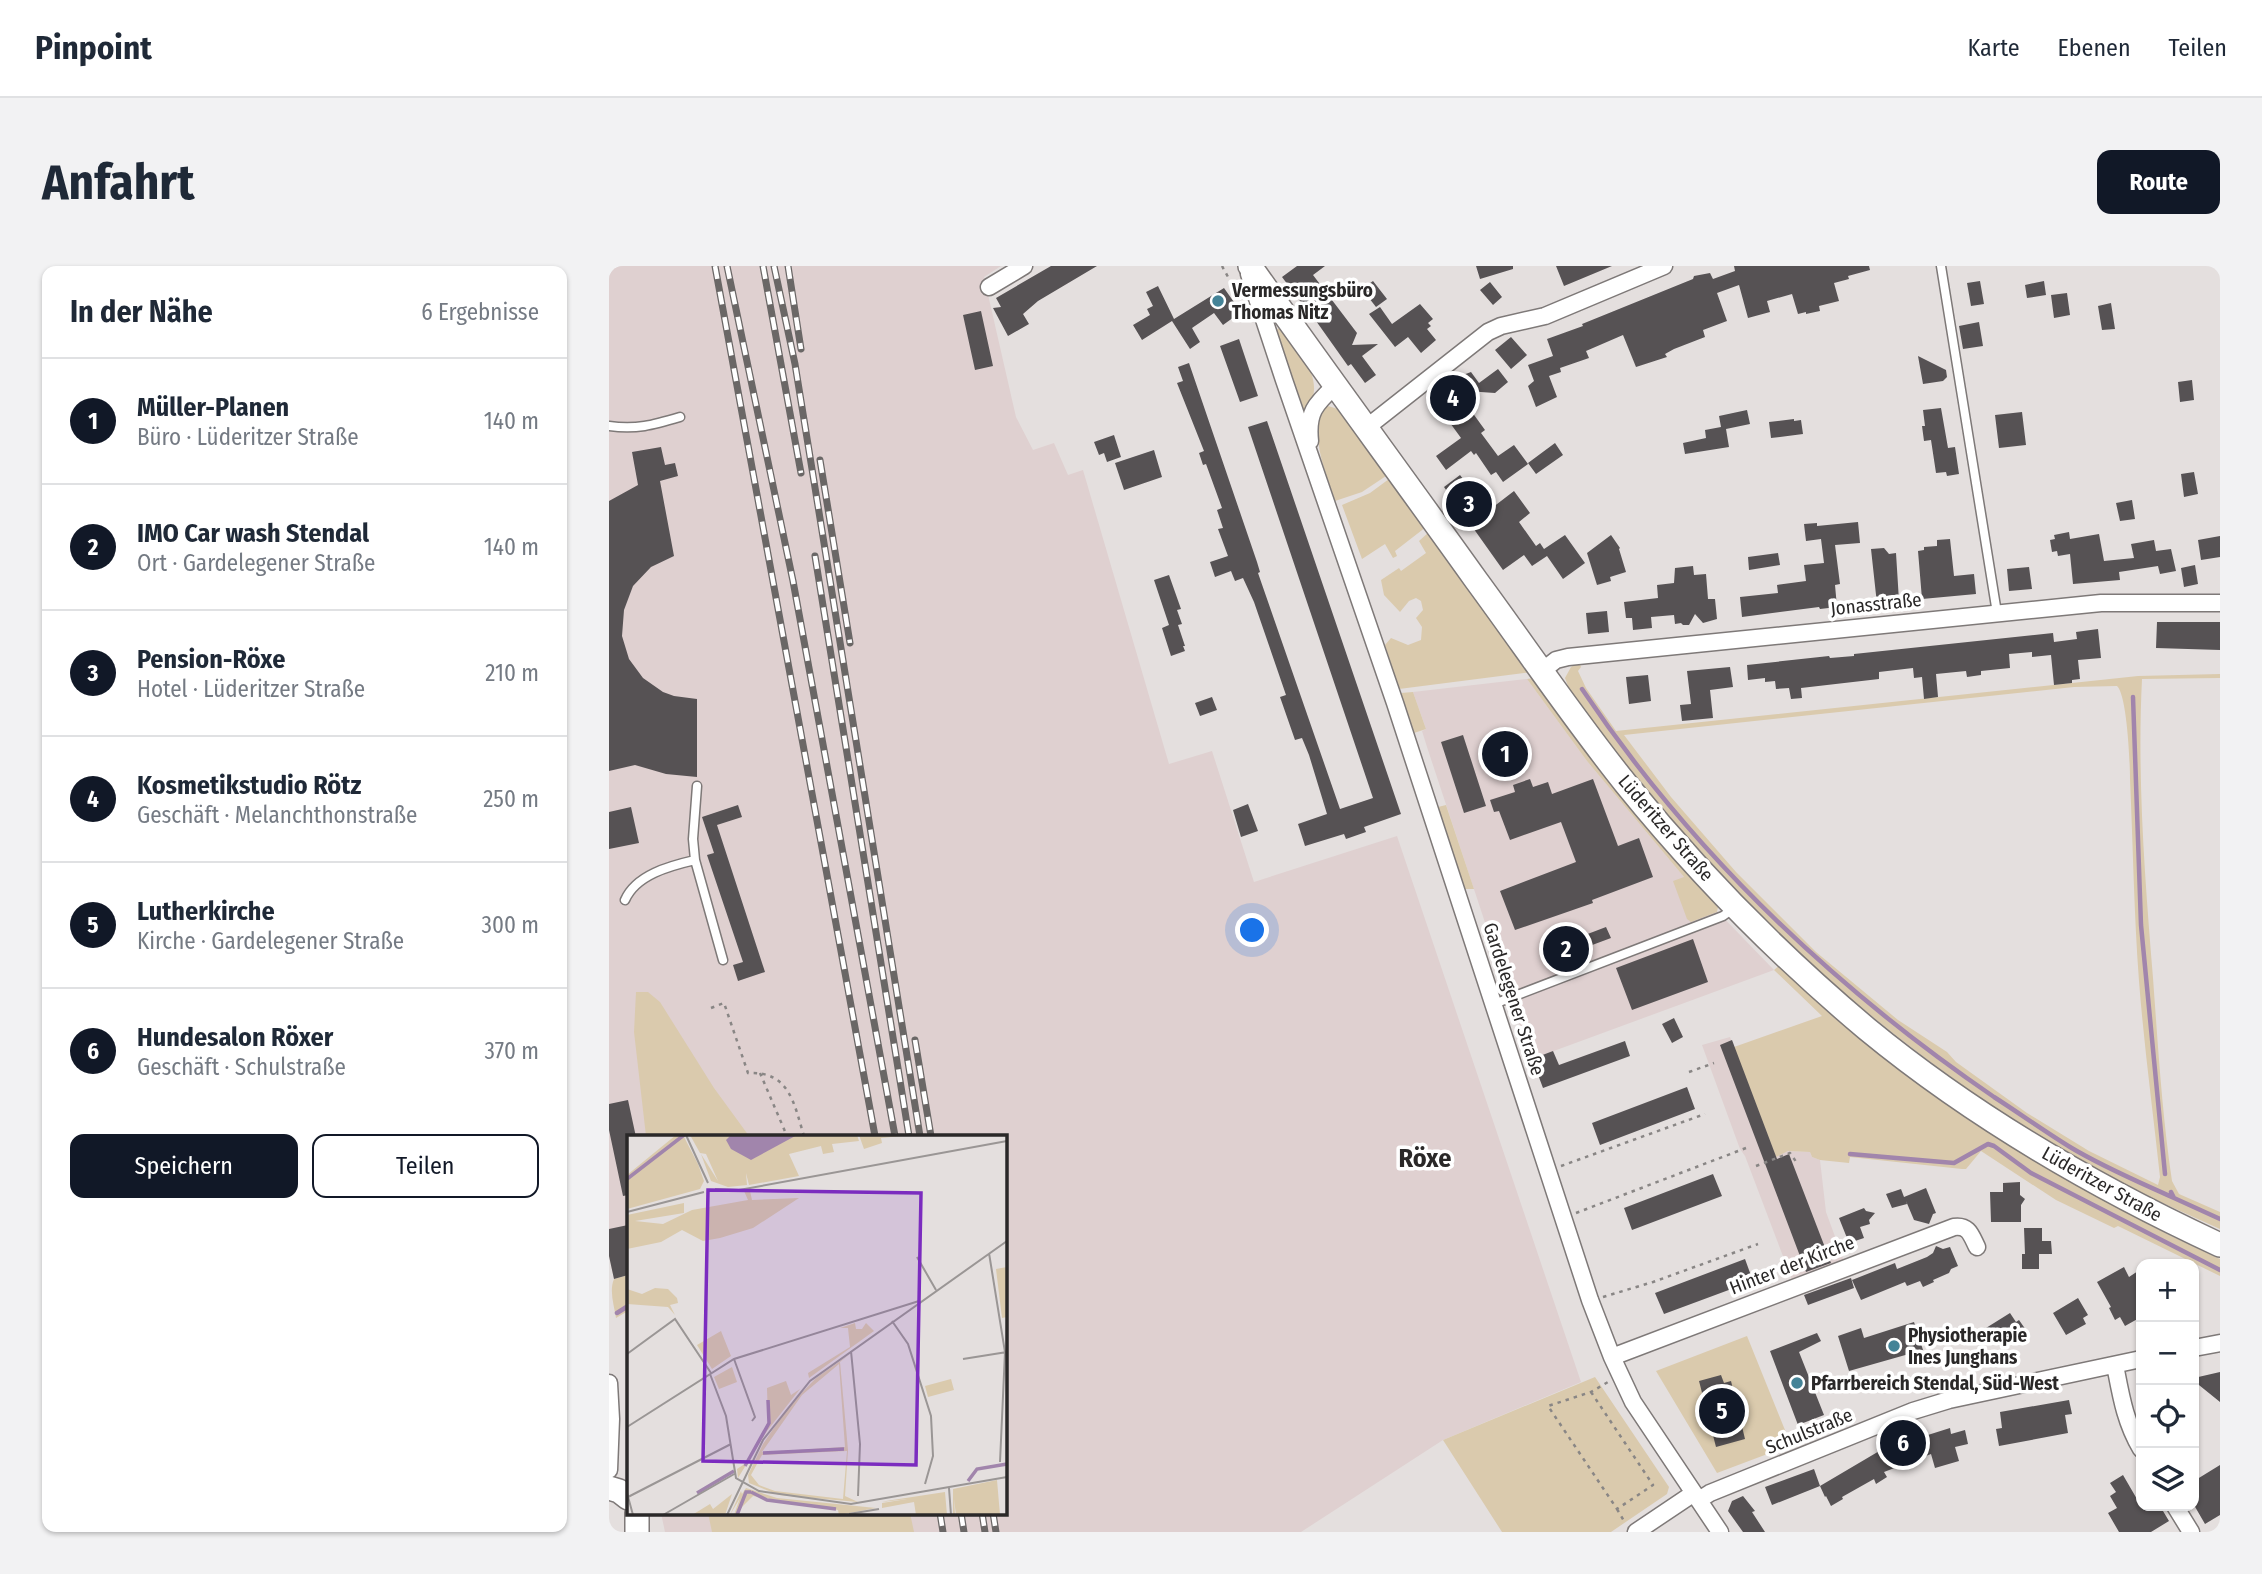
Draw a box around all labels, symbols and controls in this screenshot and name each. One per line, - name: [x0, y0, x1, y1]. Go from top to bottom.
- text: Pinpoint: [35, 28, 152, 68]
- text: Karte: [1968, 34, 2020, 62]
- text: Ebenen: [2058, 34, 2131, 62]
- text: Teilen: [2169, 34, 2227, 62]
- button: Route: [2097, 150, 2220, 214]
- text: Anfahrt: [42, 153, 195, 212]
- place label: Vermessungsbüro Thomas Nitz: [1231, 279, 1373, 324]
- marker: Vermessungsbüro Thomas Nitz: [1210, 293, 1226, 309]
- text: In der Nähe: [70, 294, 213, 330]
- text: 6 Ergebnisse: [421, 298, 539, 326]
- pin: 4: [1430, 372, 1476, 424]
- text: Müller-Planen: [137, 392, 289, 423]
- text: 1: [88, 407, 98, 435]
- text: 140 m: [484, 407, 539, 435]
- text: Büro · Lüderitzer Straße: [137, 423, 359, 451]
- pin: 3: [1446, 478, 1492, 530]
- text: IMO Car wash Stendal: [137, 518, 369, 549]
- text: 2: [88, 533, 98, 561]
- text: 140 m: [484, 533, 539, 561]
- text: Ort · Gardelegener Straße: [137, 549, 375, 577]
- street label: Jonasstraße: [1829, 588, 1923, 620]
- text: Pension-Röxe: [137, 644, 285, 675]
- text: 3: [88, 659, 98, 687]
- text: 210 m: [485, 659, 539, 687]
- text: Hotel · Lüderitzer Straße: [137, 675, 365, 703]
- pin: 1: [1482, 728, 1528, 780]
- text: Kosmetikstudio Rötz: [137, 770, 361, 801]
- street label: Lüderitzer Straße: [1613, 770, 1719, 886]
- text: 4: [87, 785, 99, 813]
- text: 250 m: [483, 785, 539, 813]
- text: Geschäft · Melanchthonstraße: [137, 801, 417, 829]
- text: Lutherkirche: [137, 896, 275, 927]
- text: 5: [87, 911, 99, 939]
- text: 300 m: [482, 911, 539, 939]
- your location: [1235, 913, 1269, 947]
- street label: Gardelegener Straße: [1478, 920, 1550, 1078]
- pin: 2: [1543, 923, 1589, 975]
- text: Kirche · Gardelegener Straße: [137, 927, 404, 955]
- text: Hundesalon Röxer: [137, 1022, 333, 1053]
- text: 6: [87, 1037, 99, 1065]
- text: 370 m: [485, 1037, 539, 1065]
- text: Geschäft · Schulstraße: [137, 1053, 346, 1081]
- button: Speichern: [70, 1134, 298, 1198]
- button: Teilen: [312, 1134, 539, 1198]
- inset map: [627, 1135, 1006, 1514]
- street label: Lüderitzer Straße: [2038, 1142, 2166, 1226]
- district label: Röxe: [1399, 1143, 1451, 1174]
- street label: Hinter der Kirche: [1726, 1231, 1858, 1299]
- map controls: [2136, 1259, 2199, 1511]
- button: +: [2136, 1259, 2199, 1322]
- button: −: [2136, 1322, 2199, 1385]
- place label: Physiotherapie Ines Junghans: [1908, 1324, 2027, 1369]
- marker: Physiotherapie Ines Junghans: [1886, 1338, 1902, 1354]
- place label: Pfarrbereich Stendal, Süd-West: [1811, 1372, 2059, 1395]
- marker: Pfarrbereich Stendal, Süd-West: [1789, 1375, 1805, 1391]
- pin: 5: [1699, 1385, 1745, 1437]
- button: locate: [2136, 1385, 2199, 1448]
- street label: Schulstraße: [1762, 1403, 1856, 1459]
- pin: 6: [1880, 1417, 1926, 1469]
- button: layers: [2136, 1448, 2199, 1511]

